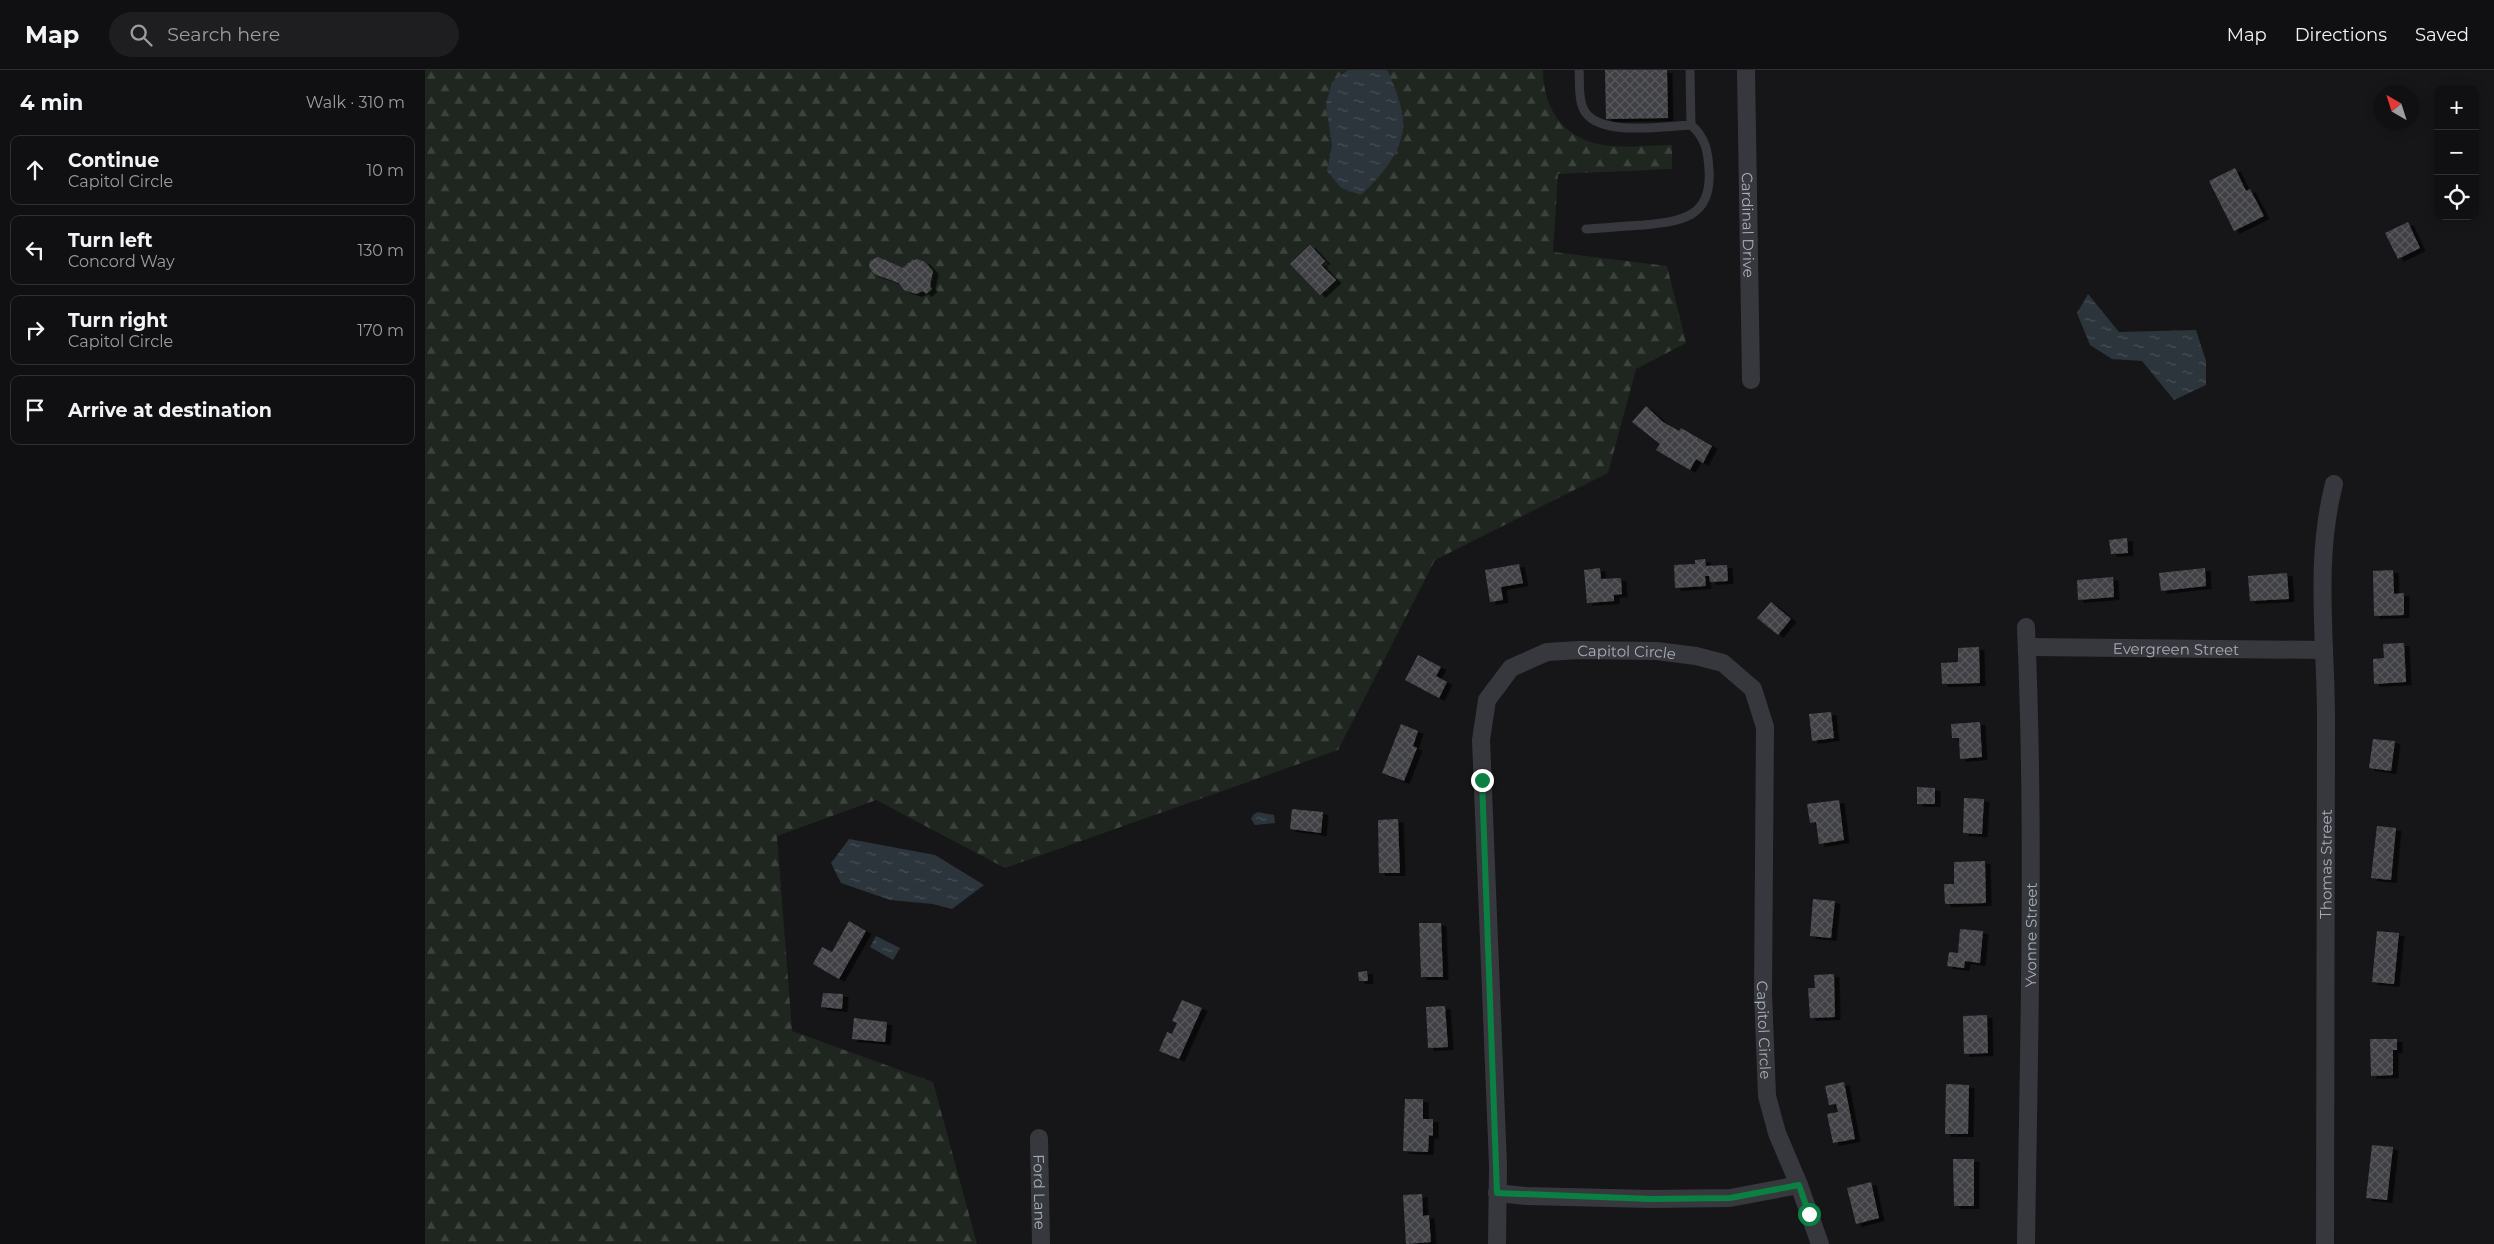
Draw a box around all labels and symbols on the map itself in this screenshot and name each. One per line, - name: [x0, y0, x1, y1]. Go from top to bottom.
- north arrow: [2374, 85, 2419, 130]
- street label: Cardinal Drive: [1738, 172, 1759, 278]
- street label: Evergreen Street: [2113, 638, 2239, 659]
- street label: Capitol Circle: [1577, 640, 1677, 663]
- route end: [1471, 769, 1494, 792]
- street label: Thomas Street: [2316, 809, 2335, 919]
- street label: Yvonne Street: [2021, 883, 2040, 988]
- street label: Capitol Circle: [1753, 981, 1776, 1080]
- street label: Ford Lane: [1030, 1154, 1050, 1230]
- route start: [1798, 1203, 1821, 1226]

